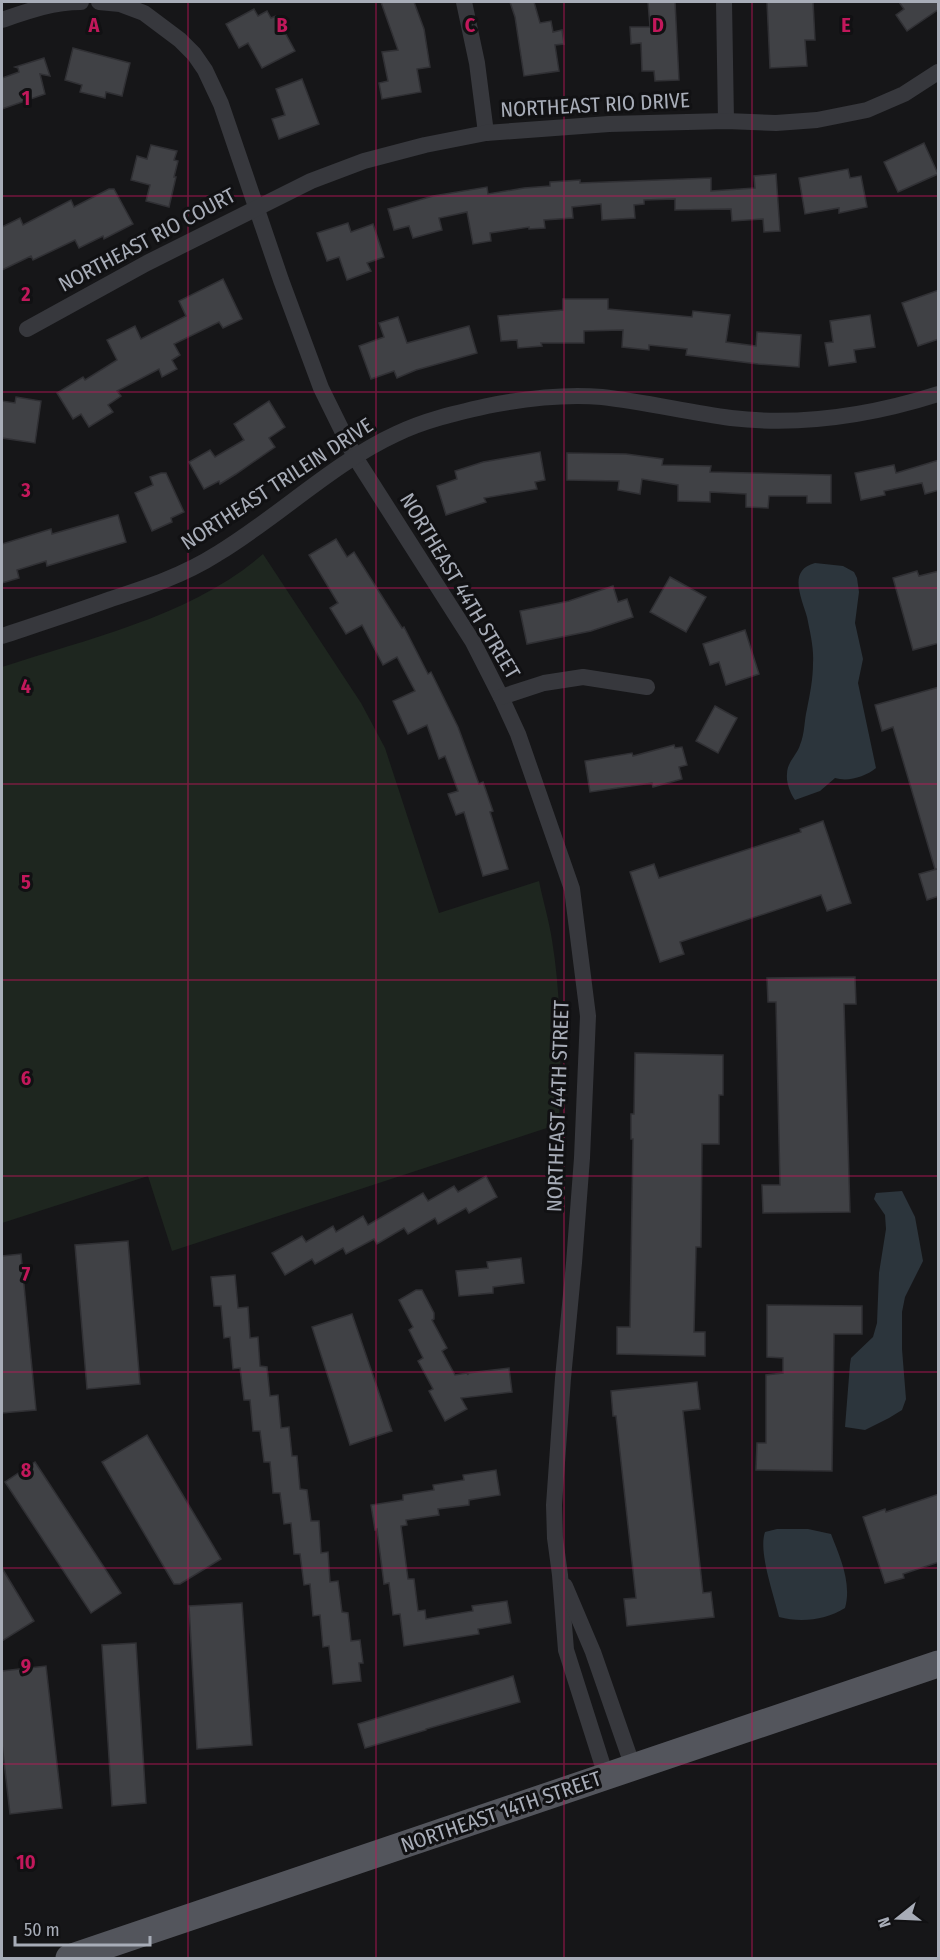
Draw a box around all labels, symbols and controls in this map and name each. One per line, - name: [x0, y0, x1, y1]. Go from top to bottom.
- text: A: [88, 13, 101, 37]
- text: B: [276, 13, 288, 37]
- text: C: [465, 13, 476, 37]
- text: D: [652, 13, 664, 37]
- text: E: [841, 13, 851, 37]
- text: 1: [22, 86, 30, 110]
- street label: NORTHEAST RIO DRIVE: [500, 87, 691, 123]
- street label: NORTHEAST RIO COURT: [54, 182, 240, 298]
- text: 2: [20, 282, 31, 306]
- street label: NORTHEAST TRILEIN DRIVE: [176, 412, 378, 556]
- text: 3: [20, 478, 31, 502]
- street label: NORTHEAST 44TH STREET: [394, 488, 526, 684]
- text: 4: [21, 674, 31, 698]
- text: 5: [21, 870, 31, 894]
- street label: NORTHEAST 44TH STREET: [541, 999, 575, 1212]
- text: 6: [21, 1066, 31, 1090]
- text: 7: [22, 1262, 31, 1286]
- text: 8: [21, 1458, 32, 1482]
- text: 9: [21, 1654, 31, 1678]
- street label: NORTHEAST 14TH STREET: [397, 1765, 605, 1859]
- text: 10: [16, 1850, 36, 1874]
- north arrow: [868, 1888, 928, 1948]
- scale bar: [15, 1909, 150, 1947]
- text: N: [874, 1915, 895, 1930]
- text: 50 m: [24, 1919, 60, 1941]

